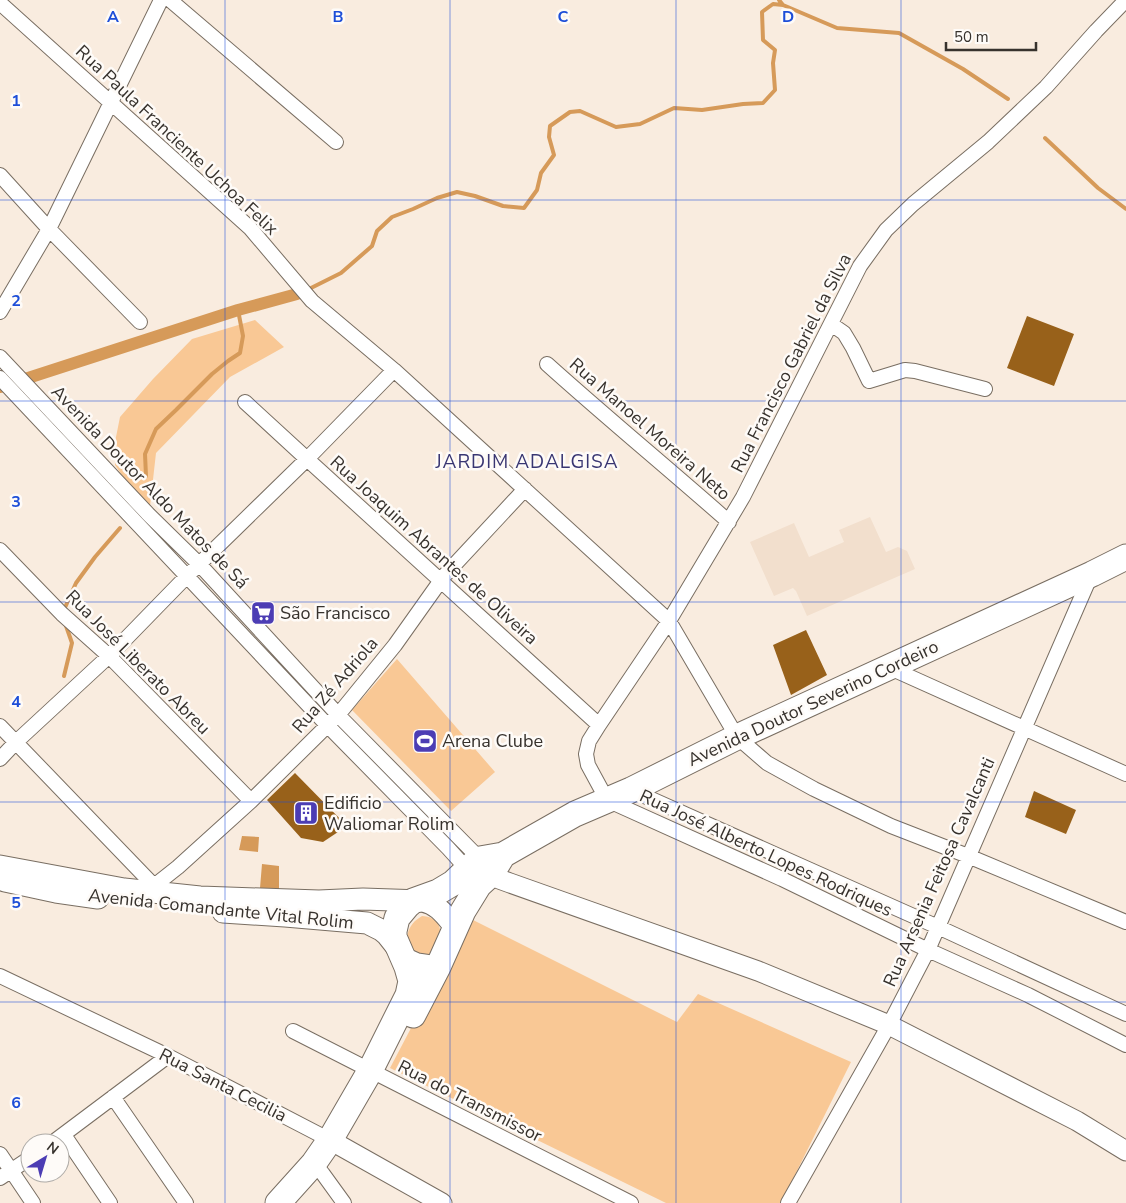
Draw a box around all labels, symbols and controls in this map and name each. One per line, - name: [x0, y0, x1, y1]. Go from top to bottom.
- text: A: [107, 6, 119, 28]
- text: B: [332, 6, 344, 28]
- text: C: [558, 6, 569, 28]
- text: D: [782, 6, 794, 28]
- scale bar: [946, 20, 1036, 52]
- text: 50 m: [954, 27, 989, 47]
- street label: Rua Paula Franciente Uchoa Felix: [71, 40, 284, 241]
- text: 1: [11, 90, 21, 112]
- street label: Rua Francisco Gabriel da Silva: [725, 249, 857, 477]
- text: 2: [11, 290, 21, 312]
- street label: Rua Manoel Moreira Neto: [564, 352, 736, 506]
- street label: Avenida Doutor Aldo Matos de Sá: [46, 380, 254, 594]
- district label: JARDIM ADALGISA: [434, 449, 619, 475]
- street label: Rua Joaquim Abrantes de Oliveira: [325, 450, 543, 650]
- text: 3: [11, 491, 21, 513]
- street label: Rua José Liberato Abreu: [60, 584, 216, 740]
- supermarket icon: São Francisco: [250, 600, 276, 626]
- place label: São Francisco: [280, 601, 390, 625]
- street label: Rua Zé Adriola: [287, 632, 383, 738]
- street label: Avenida Doutor Severino Cordeiro: [684, 634, 942, 772]
- text: 4: [11, 691, 21, 713]
- sports icon: Arena Clube: [412, 728, 438, 754]
- place label: Arena Clube: [442, 729, 543, 753]
- street label: Rua Arsenia Feitosa Cavalcanti: [877, 754, 1001, 990]
- street label: Rua José Alberto Lopes Rodriques: [636, 784, 896, 922]
- place label: Edificio Waliomar Rolim: [324, 791, 455, 836]
- building icon: Edificio Waliomar Rolim: [293, 800, 319, 826]
- street label: Avenida Comandante Vital Rolim: [87, 883, 355, 935]
- text: 5: [11, 892, 21, 914]
- street label: Rua Santa Cecilia: [155, 1042, 291, 1128]
- street label: Rua do Transmissor: [394, 1054, 547, 1148]
- text: 6: [11, 1092, 21, 1114]
- north arrow: [20, 1133, 70, 1183]
- text: N: [43, 1137, 63, 1159]

